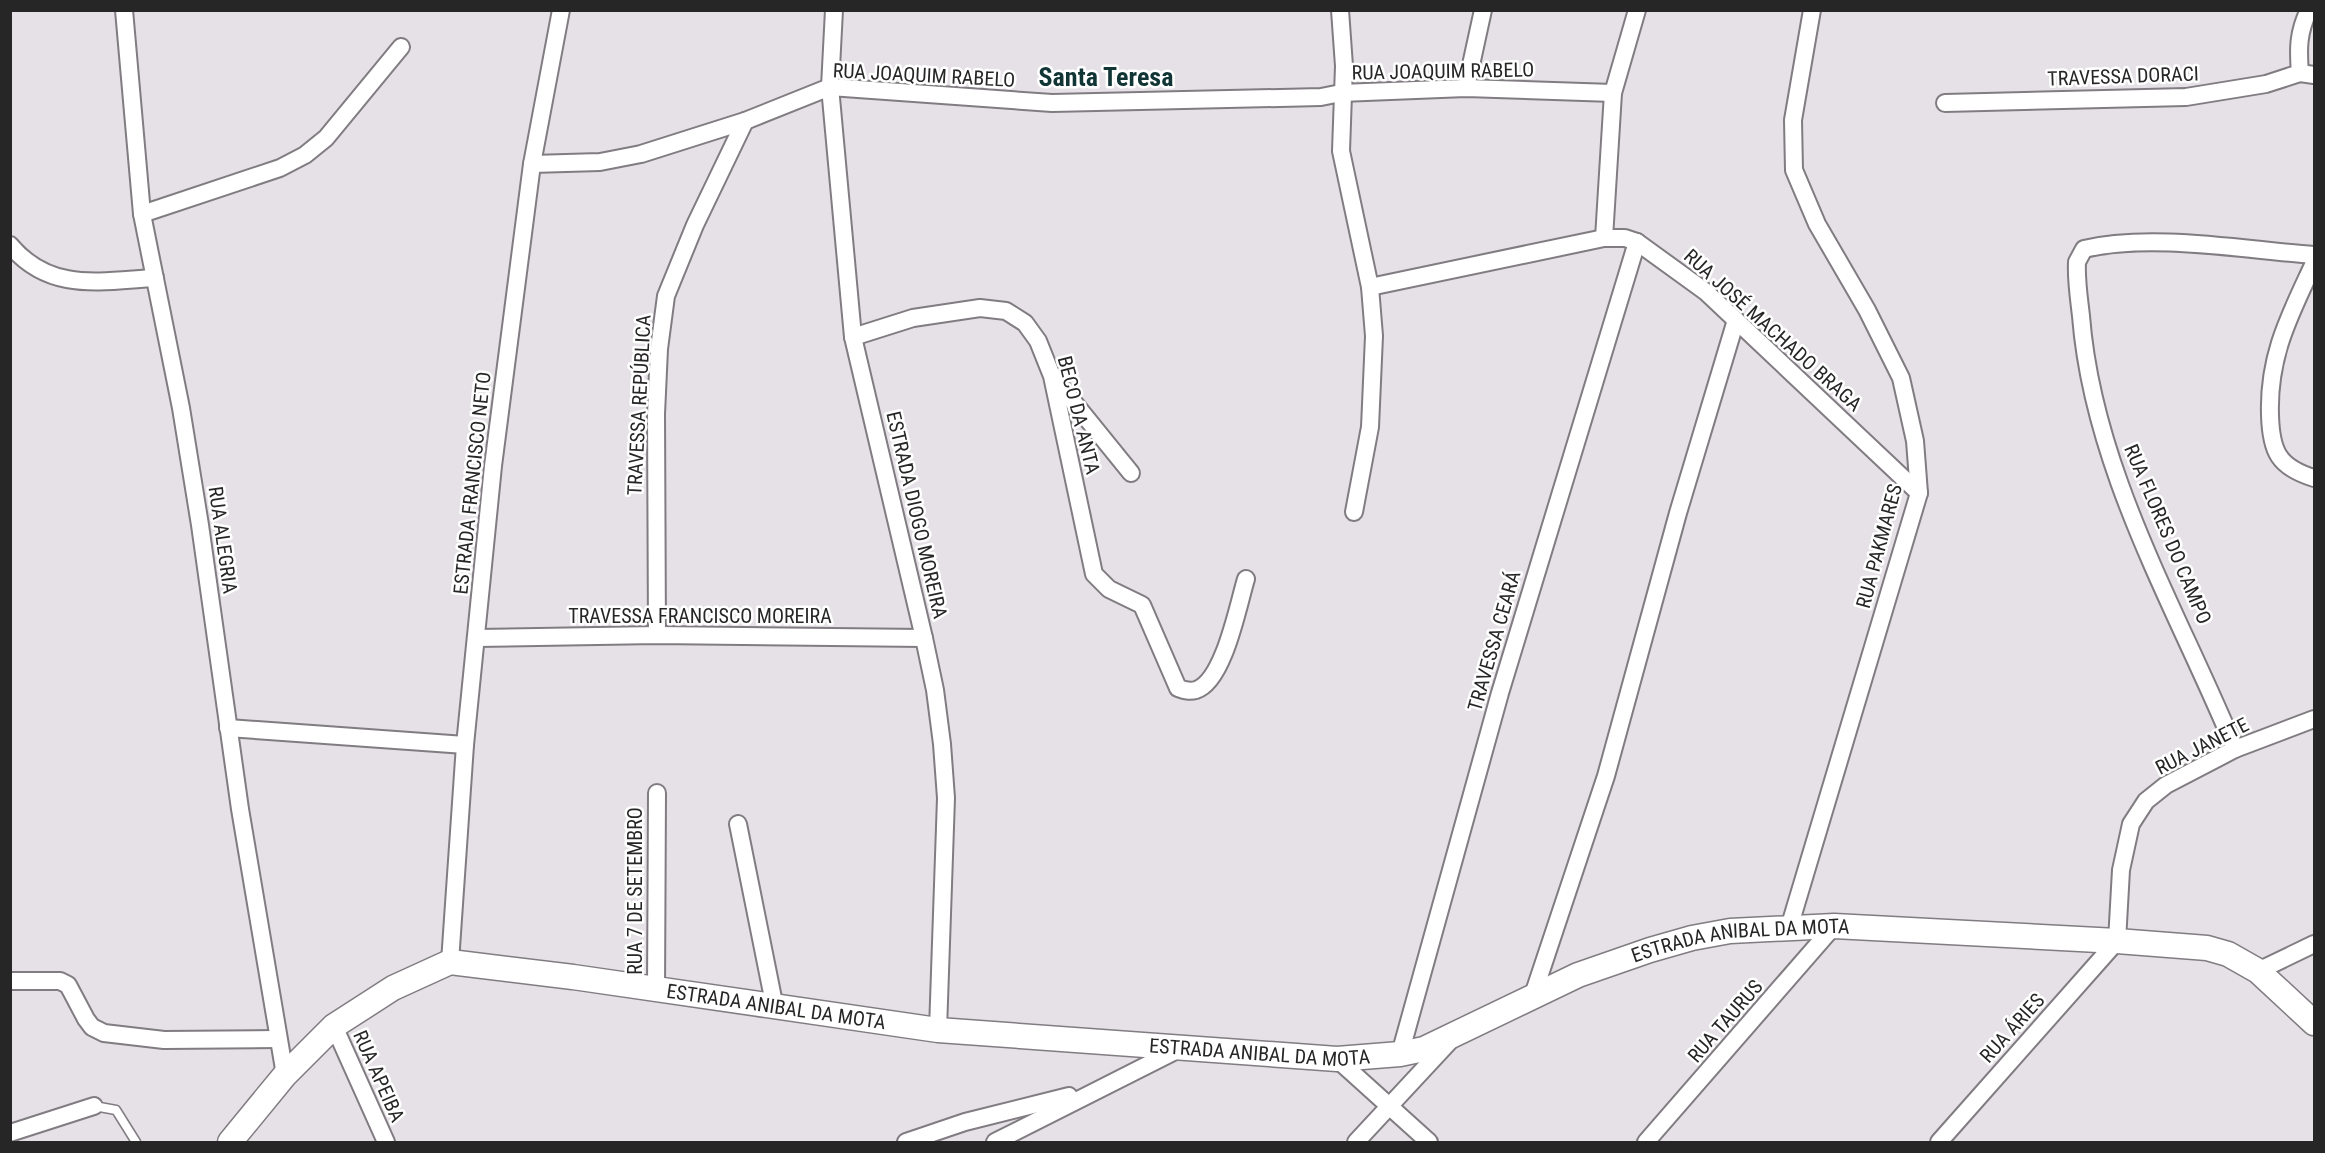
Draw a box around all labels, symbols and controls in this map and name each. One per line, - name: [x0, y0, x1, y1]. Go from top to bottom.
- street label: RUA JOAQUIM RABELO: [1352, 57, 1534, 85]
- street label: RUA JOAQUIM RABELO: [832, 58, 1016, 92]
- street label: TRAVESSA DORACI: [2047, 61, 2199, 91]
- district label: Santa Teresa: [1039, 62, 1173, 92]
- street label: RUA JOSÉ MACHADO BRAGA: [1679, 244, 1867, 416]
- street label: TRAVESSA REPÚBLICA: [622, 314, 656, 496]
- street label: BECO DA ANTA: [1053, 353, 1105, 477]
- street label: ESTRADA FRANCISCO NETO: [448, 370, 496, 596]
- street label: ESTRADA DIOGO MOREIRA: [881, 409, 953, 621]
- street label: RUA FLORES DO CAMPO: [2119, 441, 2217, 627]
- street label: RUA PAKMARES: [1851, 481, 1907, 611]
- street label: RUA ALEGRIA: [204, 485, 242, 596]
- street label: TRAVESSA CEARÁ: [1463, 568, 1526, 714]
- street label: TRAVESSA FRANCISCO MOREIRA: [568, 604, 832, 628]
- street label: RUA JANETE: [2151, 712, 2253, 780]
- street label: RUA 7 DE SETEMBRO: [623, 807, 647, 975]
- street label: ESTRADA ANIBAL DA MOTA: [1628, 914, 1851, 968]
- street label: RUA TAURUS: [1683, 975, 1767, 1067]
- street label: ESTRADA ANIBAL DA MOTA: [665, 979, 888, 1034]
- street label: RUA ÁRIES: [1975, 988, 2049, 1068]
- street label: RUA APEIBA: [348, 1026, 410, 1126]
- street label: ESTRADA ANIBAL DA MOTA: [1148, 1033, 1371, 1071]

